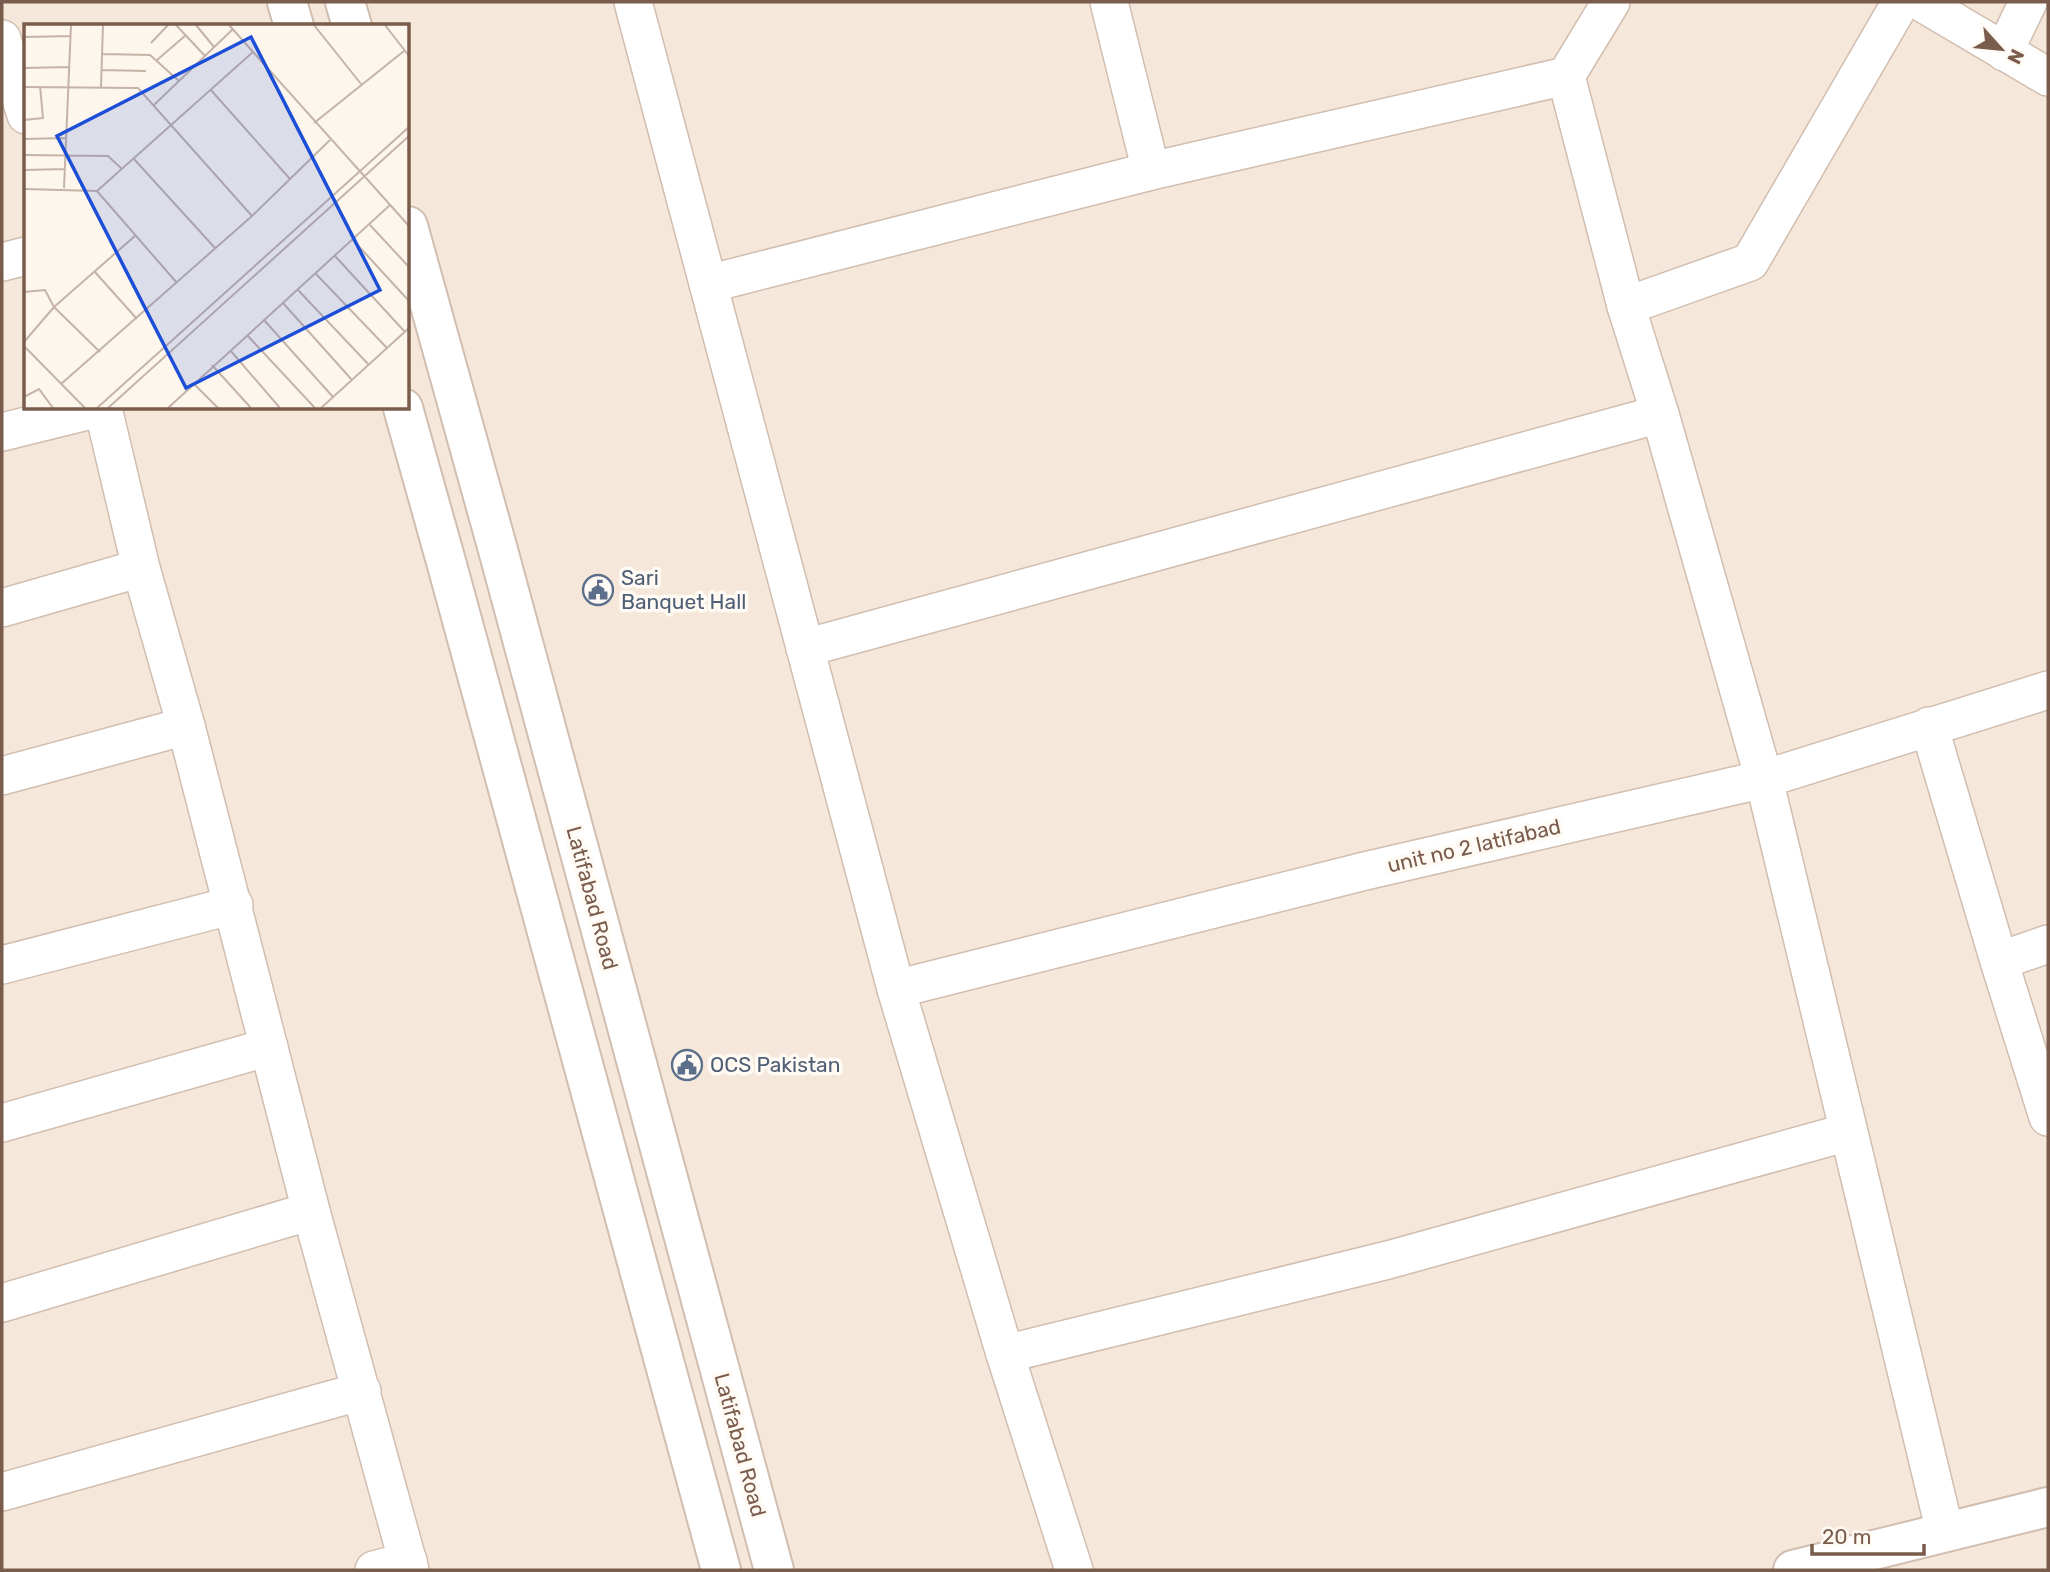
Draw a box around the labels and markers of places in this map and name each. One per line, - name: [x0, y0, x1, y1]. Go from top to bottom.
- place label: Sari Banquet Hall: [621, 565, 746, 614]
- public building icon: Sari Banquet Hall: [581, 573, 615, 607]
- public building icon: OCS Pakistan: [670, 1048, 704, 1082]
- place label: OCS Pakistan: [710, 1052, 840, 1077]

